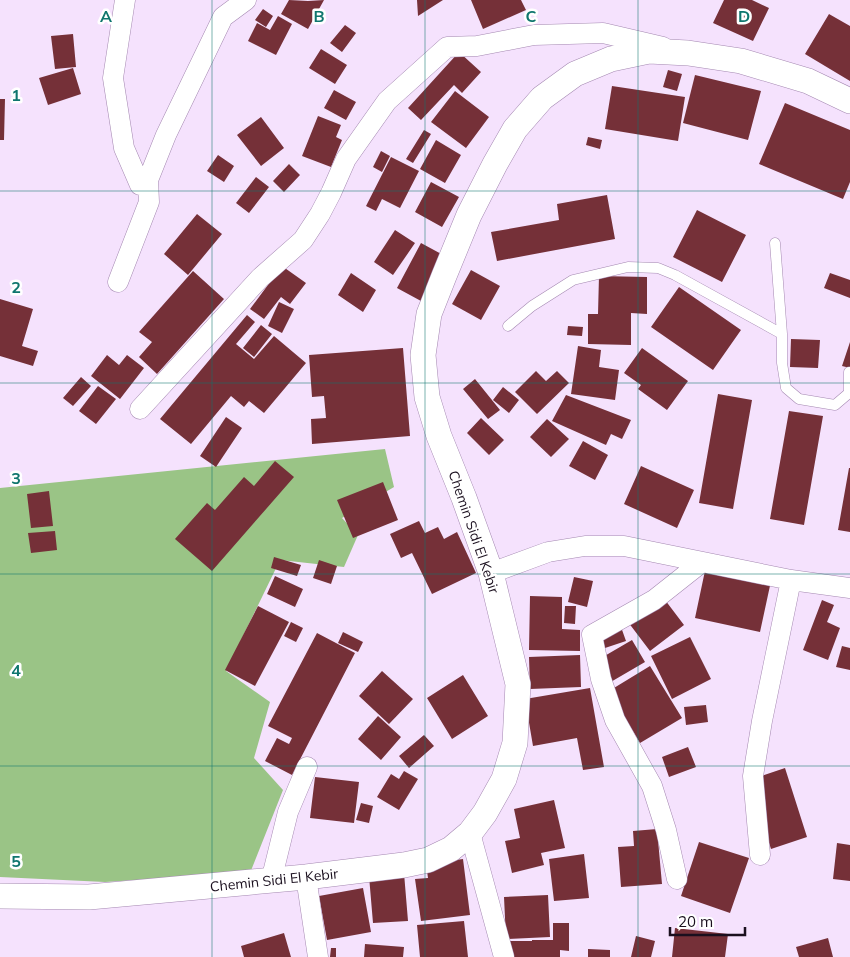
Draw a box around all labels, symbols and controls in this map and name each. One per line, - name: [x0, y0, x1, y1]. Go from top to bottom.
- text: A: [100, 6, 112, 26]
- text: B: [313, 6, 325, 26]
- text: C: [526, 6, 537, 26]
- text: D: [738, 6, 750, 26]
- text: 1: [11, 85, 21, 105]
- text: 2: [11, 277, 21, 297]
- text: 3: [11, 468, 21, 488]
- street label: Chemin Sidi El Kebir: [445, 468, 504, 597]
- text: 4: [11, 660, 21, 680]
- text: 5: [11, 851, 21, 871]
- street label: Chemin Sidi El Kebir: [209, 864, 340, 896]
- scale bar: [670, 904, 745, 936]
- text: 20 m: [678, 912, 713, 931]

